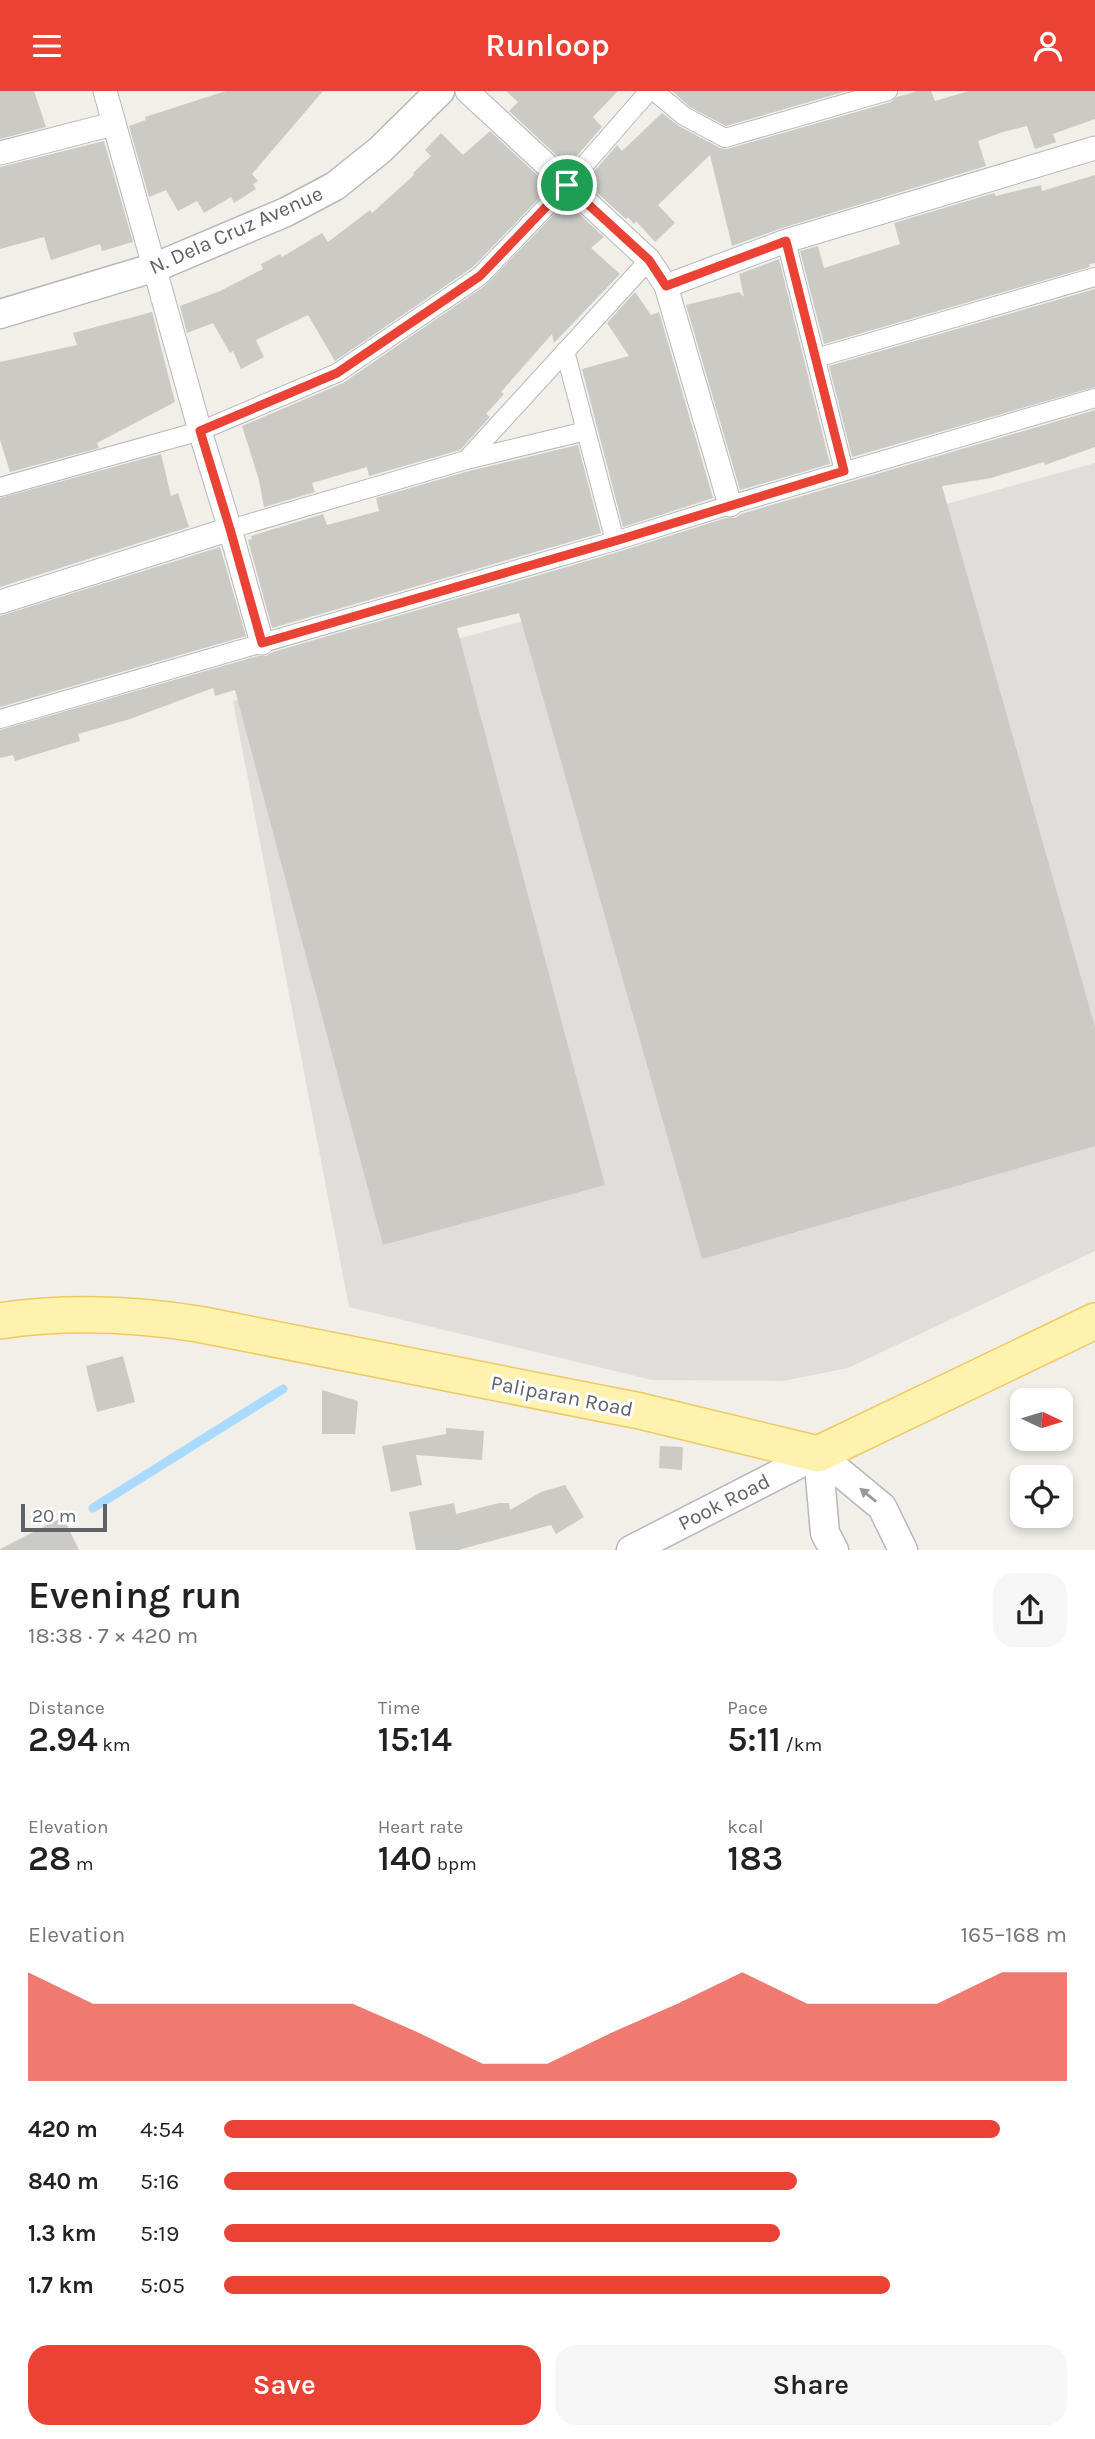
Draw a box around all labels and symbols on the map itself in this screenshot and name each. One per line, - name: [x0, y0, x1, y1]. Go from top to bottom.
- pin: [537, 155, 597, 215]
- street label: N. Dela Cruz Avenue: [146, 181, 326, 279]
- street label: Paliparan Road: [489, 1370, 635, 1422]
- north arrow: [1010, 1388, 1073, 1451]
- street label: Pook Road: [674, 1469, 774, 1535]
- one-way arrow: [860, 1488, 878, 1503]
- scale bar: [21, 1501, 107, 1533]

